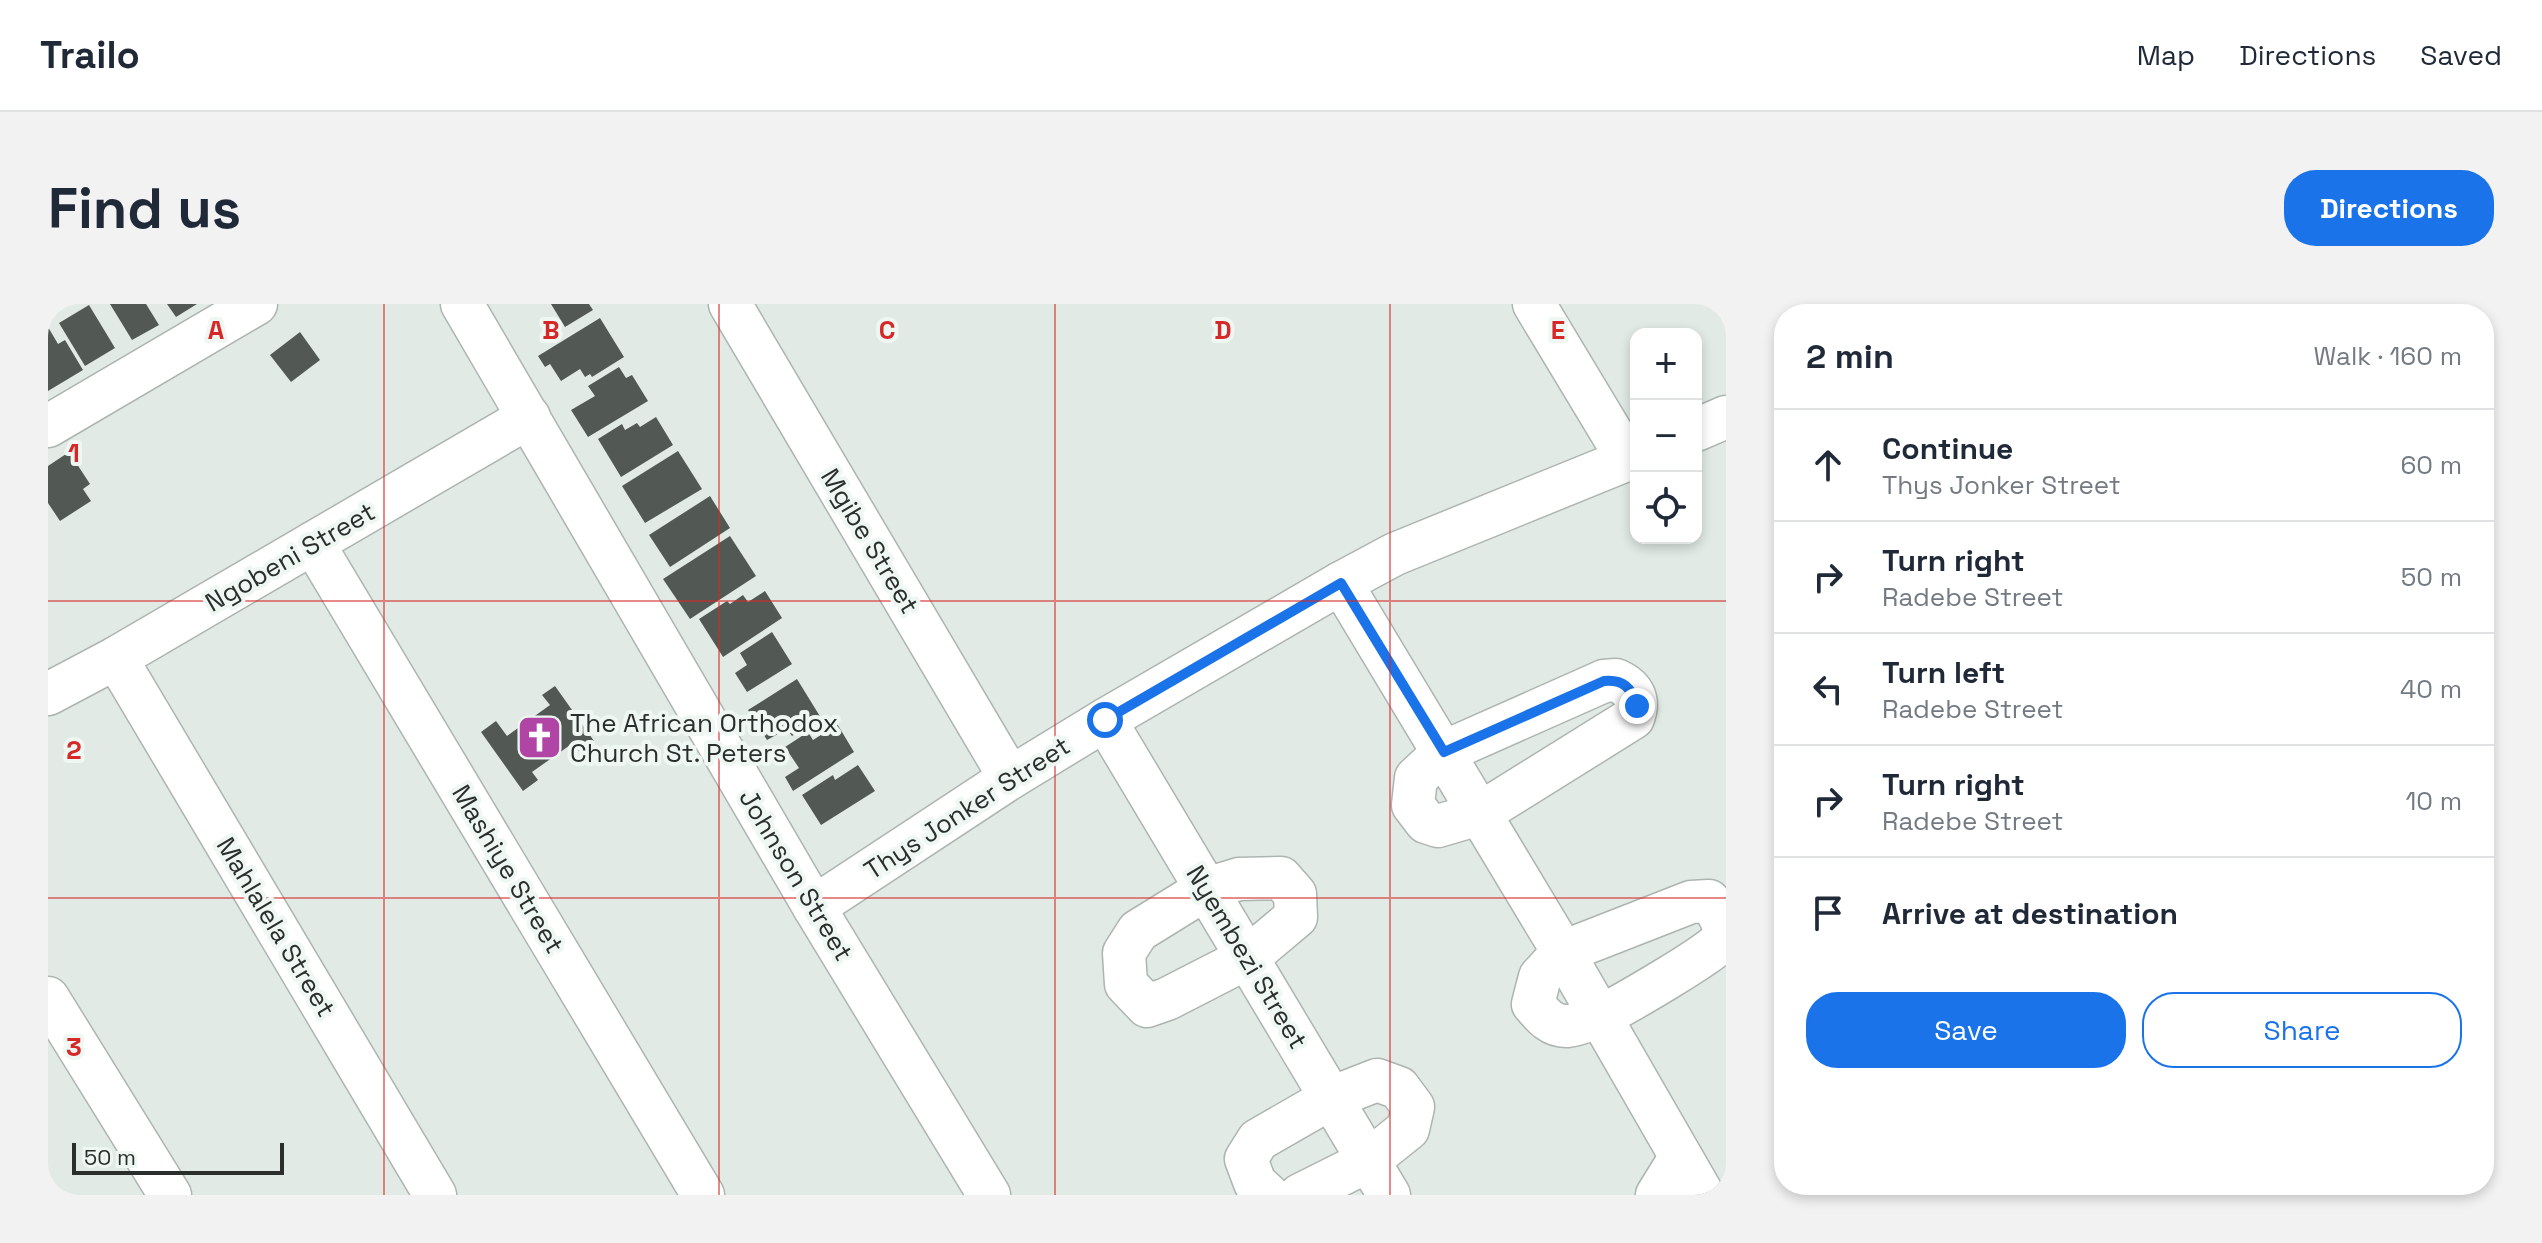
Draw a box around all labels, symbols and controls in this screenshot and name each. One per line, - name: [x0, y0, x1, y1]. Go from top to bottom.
- text: Trailo: [40, 31, 140, 79]
- text: Map: [2137, 37, 2195, 73]
- text: Directions: [2239, 37, 2376, 73]
- text: Saved: [2420, 37, 2502, 73]
- button: Directions: [2284, 170, 2494, 246]
- text: Find us: [48, 173, 241, 244]
- text: A: [208, 313, 225, 347]
- text: B: [542, 313, 560, 347]
- text: C: [879, 313, 895, 347]
- text: D: [1214, 313, 1232, 347]
- text: E: [1551, 313, 1565, 347]
- map controls: [1630, 328, 1702, 544]
- button: +: [1630, 328, 1702, 400]
- text: 2 min: [1806, 335, 1894, 378]
- text: Walk · 160 m: [2313, 339, 2462, 373]
- button: −: [1630, 400, 1702, 472]
- text: Continue: [1882, 429, 2013, 468]
- text: 1: [68, 436, 80, 470]
- icon: ahead: [1806, 443, 1850, 487]
- text: 60 m: [2400, 448, 2462, 482]
- street label: Mgibe Street: [813, 462, 927, 620]
- text: Thys Jonker Street: [1882, 468, 2121, 502]
- button: locate: [1630, 472, 1702, 544]
- street label: Ngobeni Street: [199, 495, 381, 619]
- text: Turn right: [1882, 541, 2025, 580]
- icon: right: [1806, 555, 1850, 599]
- text: 50 m: [2401, 560, 2462, 594]
- text: Radebe Street: [1882, 580, 2063, 614]
- text: Turn left: [1882, 653, 2005, 692]
- icon: left: [1806, 667, 1850, 711]
- text: 40 m: [2400, 672, 2462, 706]
- route end: [1619, 688, 1655, 724]
- text: Radebe Street: [1882, 692, 2063, 726]
- route start: [1087, 702, 1123, 738]
- place label: The African Orthodox Church St. Peters: [570, 706, 838, 770]
- church icon: The African Orthodox Church St. Peters: [515, 714, 563, 762]
- street label: Thys Jonker Street: [858, 729, 1076, 887]
- text: 2: [66, 733, 82, 767]
- text: Turn right: [1882, 765, 2025, 804]
- street label: Mashiye Street: [444, 778, 572, 960]
- icon: right: [1806, 779, 1850, 823]
- street label: Johnson Street: [731, 783, 861, 967]
- text: 10 m: [2405, 784, 2462, 818]
- text: Radebe Street: [1882, 804, 2063, 838]
- street label: Mahlalela Street: [209, 831, 343, 1023]
- street label: Nyembezi Street: [1179, 859, 1315, 1055]
- icon: arrive: [1806, 891, 1850, 935]
- text: Arrive at destination: [1882, 894, 2178, 933]
- button: Save: [1806, 992, 2126, 1068]
- button: Share: [2142, 992, 2462, 1068]
- text: 3: [66, 1030, 82, 1064]
- scale bar: [72, 1139, 284, 1175]
- text: 50 m: [84, 1143, 136, 1171]

